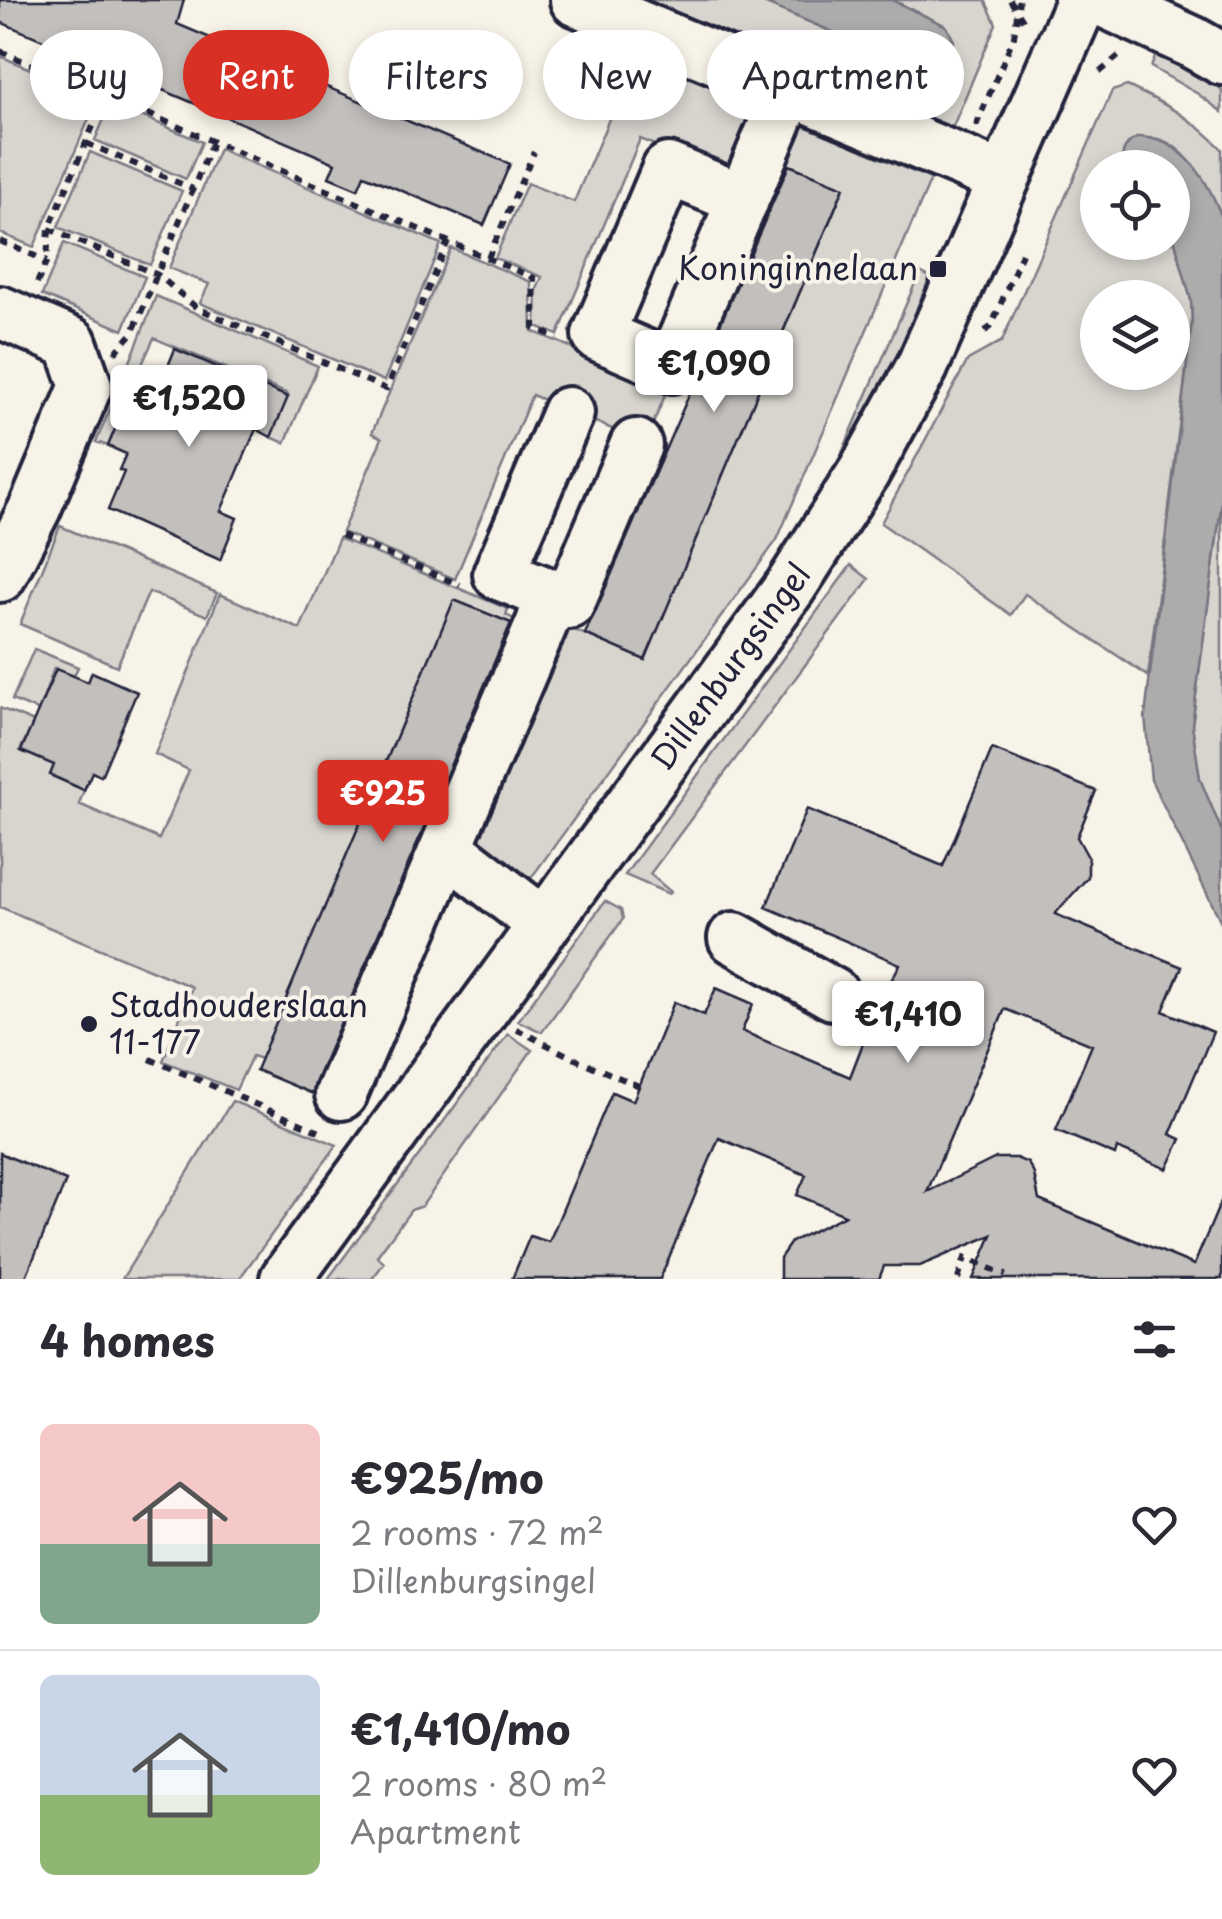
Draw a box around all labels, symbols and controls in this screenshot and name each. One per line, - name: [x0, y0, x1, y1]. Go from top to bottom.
- chip: Buy: [30, 30, 163, 120]
- chip: Rent: [183, 30, 329, 120]
- chip: Filters: [349, 30, 523, 120]
- chip: New: [543, 30, 687, 120]
- chip: Apartment: [707, 30, 964, 120]
- map controls: [1080, 150, 1190, 390]
- button: locate: [1080, 150, 1190, 260]
- place label: Koninginnelaan: [678, 243, 918, 291]
- marker: Koninginnelaan: [927, 258, 949, 280]
- button: layers: [1080, 280, 1190, 390]
- pin: €1,090: [633, 330, 795, 415]
- text: €1,090: [657, 338, 771, 386]
- pin: €1,520: [108, 365, 270, 450]
- text: €1,520: [132, 373, 246, 421]
- street label: Dillenburgsingel: [638, 552, 821, 779]
- pin: €925: [324, 760, 442, 845]
- text: €925: [340, 768, 426, 816]
- place label: Stadhouderslaan 11-177: [109, 980, 368, 1065]
- pin: €1,410: [827, 981, 989, 1066]
- text: €1,410: [854, 989, 962, 1037]
- marker: Stadhouderslaan 11-177: [78, 1013, 100, 1035]
- text: 4 homes: [40, 1308, 215, 1371]
- icon: filters: [1127, 1312, 1182, 1367]
- text: €925/mo: [350, 1445, 544, 1508]
- icon: home: [120, 1464, 240, 1584]
- icon: heart: [1127, 1497, 1182, 1552]
- text: 2 rooms · 72 m²: [350, 1508, 604, 1556]
- text: Dillenburgsingel: [350, 1556, 596, 1604]
- text: €1,410/mo: [350, 1696, 570, 1759]
- icon: home: [120, 1715, 240, 1835]
- icon: heart: [1127, 1748, 1182, 1803]
- text: 2 rooms · 80 m²: [350, 1759, 607, 1807]
- text: Apartment: [350, 1807, 521, 1855]

